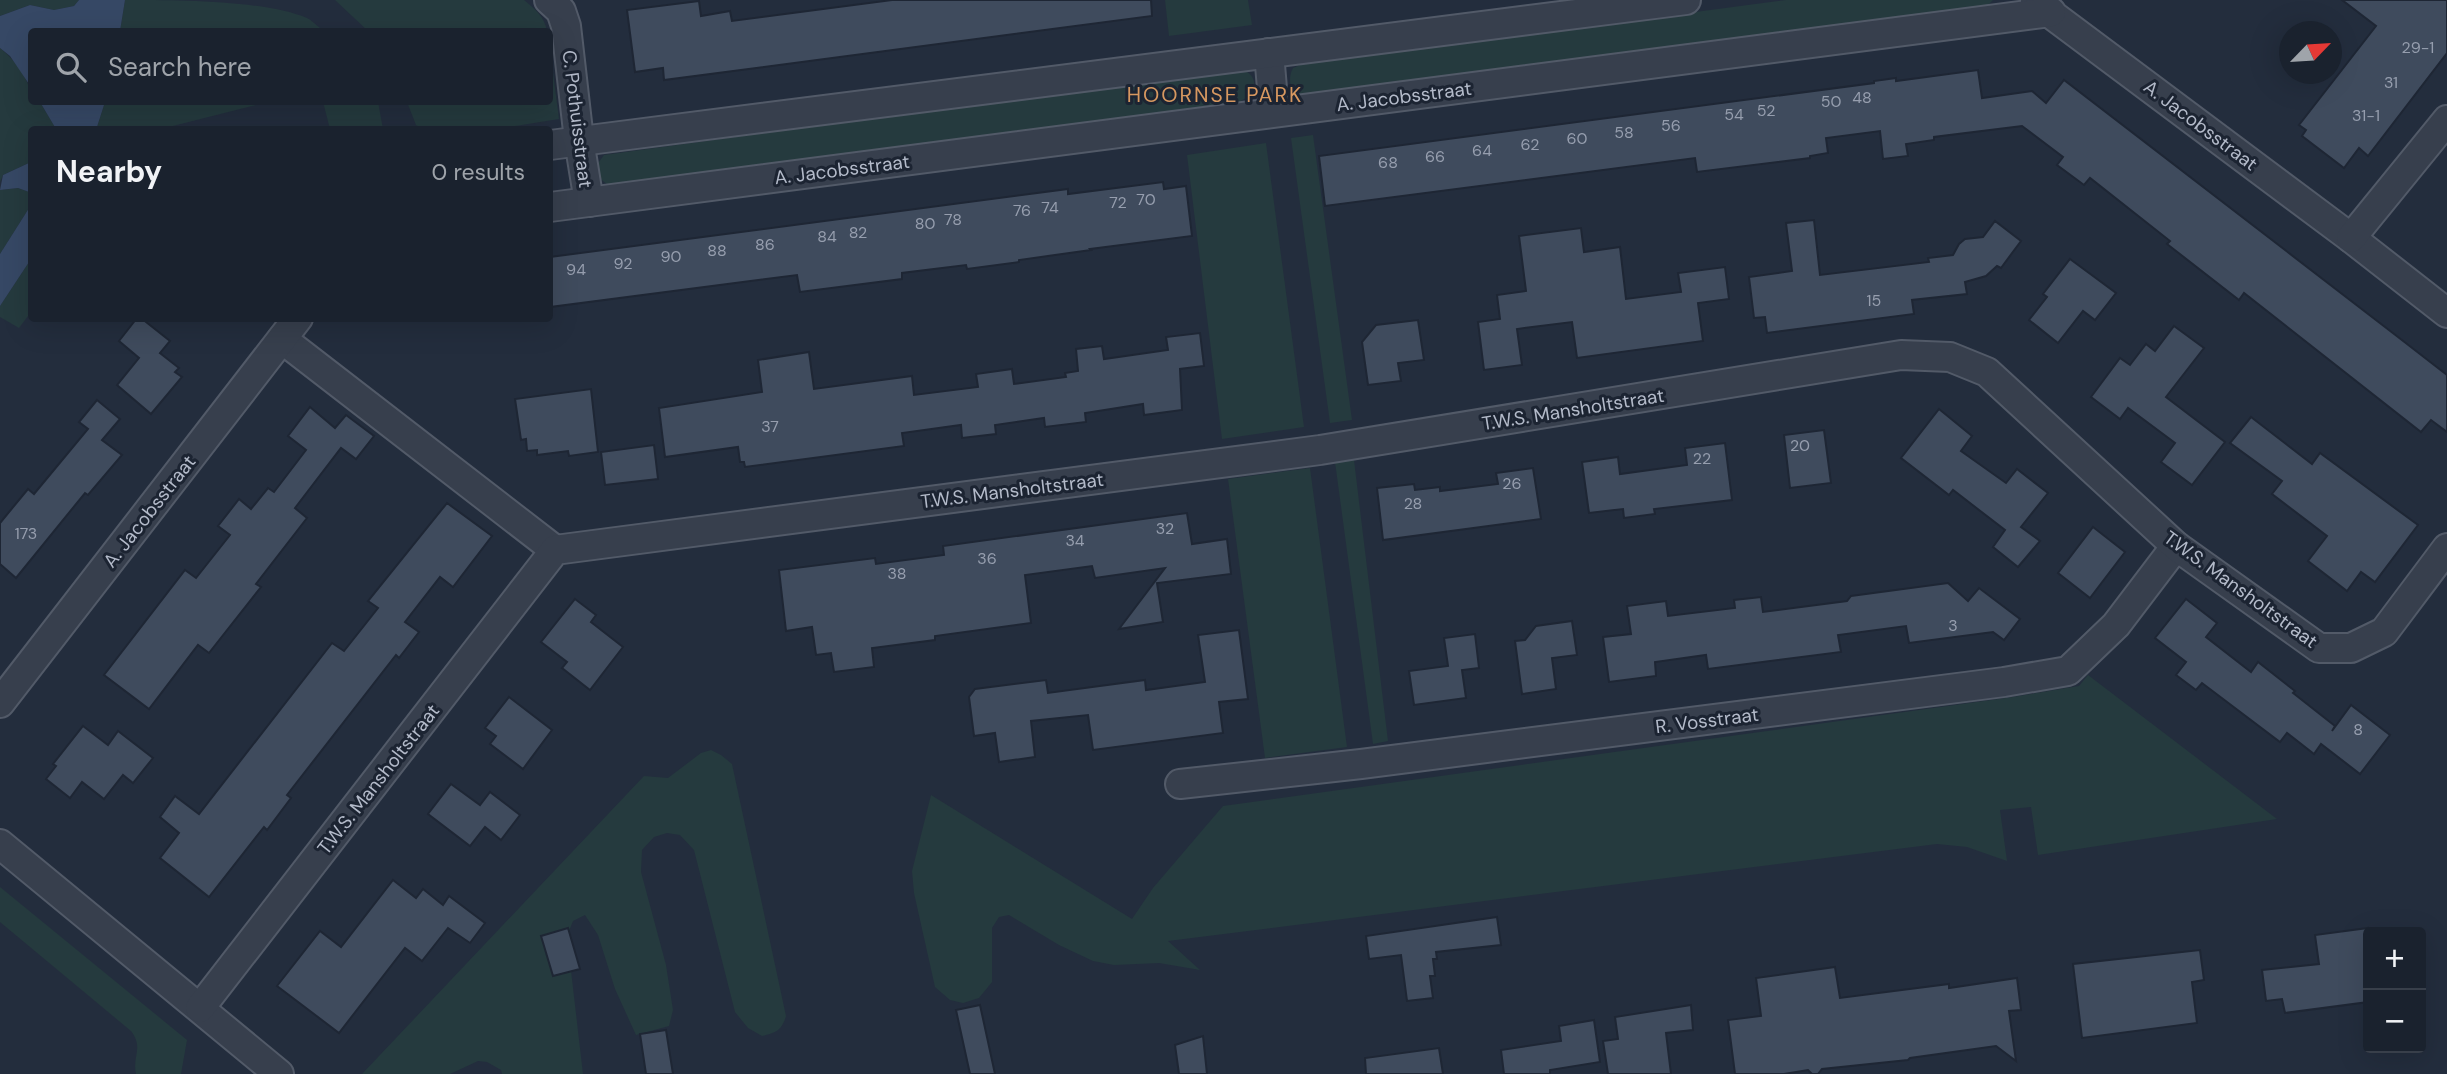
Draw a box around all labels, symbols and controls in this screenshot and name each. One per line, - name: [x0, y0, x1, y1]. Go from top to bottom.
- north arrow: [2279, 21, 2342, 84]
- search box: [28, 28, 553, 105]
- house number: 29-1: [2402, 37, 2434, 58]
- icon: search: [52, 48, 90, 86]
- street label: C. Pothuisstraat: [557, 49, 598, 189]
- text: Search here: [108, 50, 251, 84]
- house number: 31: [2384, 72, 2398, 93]
- street label: A. Jacobsstraat: [2139, 74, 2263, 176]
- street label: A. Jacobsstraat: [1335, 76, 1473, 117]
- district label: HOORNSE PARK: [1127, 81, 1303, 109]
- house number: 48: [1852, 87, 1872, 108]
- house number: 50: [1821, 91, 1841, 112]
- house number: 52: [1757, 100, 1775, 121]
- house number: 54: [1724, 104, 1744, 125]
- house number: 31-1: [2352, 105, 2380, 126]
- house number: 56: [1661, 115, 1681, 136]
- house number: 58: [1614, 122, 1634, 143]
- house number: 60: [1567, 128, 1588, 149]
- house number: 62: [1521, 134, 1539, 155]
- house number: 64: [1472, 140, 1492, 161]
- house number: 66: [1425, 146, 1445, 167]
- street label: A. Jacobsstraat: [773, 149, 911, 190]
- text: Nearby: [56, 152, 162, 191]
- house number: 68: [1378, 152, 1398, 173]
- text: 0 results: [432, 157, 525, 187]
- house number: 70: [1136, 189, 1156, 210]
- house number: 72: [1109, 192, 1127, 213]
- house number: 74: [1041, 197, 1059, 218]
- house number: 76: [1013, 200, 1031, 221]
- house number: 78: [944, 209, 962, 230]
- house number: 80: [915, 213, 935, 234]
- house number: 82: [849, 222, 867, 243]
- house number: 84: [817, 226, 837, 247]
- house number: 86: [755, 234, 775, 255]
- house number: 88: [707, 240, 727, 261]
- house number: 90: [661, 246, 682, 267]
- house number: 92: [614, 253, 633, 274]
- house number: 94: [566, 259, 586, 280]
- house number: 15: [1867, 290, 1881, 311]
- street label: T.W.S. Mansholtstraat: [1480, 383, 1666, 436]
- house number: 37: [761, 416, 779, 437]
- house number: 20: [1790, 435, 1810, 456]
- house number: 22: [1693, 448, 1711, 469]
- street label: A. Jacobsstraat: [98, 450, 201, 573]
- street label: T.W.S. Mansholtstraat: [919, 467, 1105, 514]
- house number: 26: [1502, 473, 1522, 494]
- house number: 28: [1404, 493, 1422, 514]
- house number: 32: [1156, 518, 1174, 539]
- house number: 173: [15, 523, 37, 544]
- street label: T.W.S. Mansholtstraat: [2159, 525, 2323, 654]
- house number: 34: [1065, 530, 1085, 551]
- house number: 36: [977, 548, 997, 569]
- house number: 38: [887, 563, 907, 584]
- house number: 3: [1948, 615, 1958, 636]
- street label: T.W.S. Mansholtstraat: [312, 699, 445, 860]
- street label: R. Vosstraat: [1654, 702, 1760, 739]
- house number: 8: [2353, 719, 2363, 740]
- map controls: [2363, 927, 2426, 1053]
- button: +: [2363, 927, 2426, 990]
- button: −: [2363, 990, 2426, 1053]

